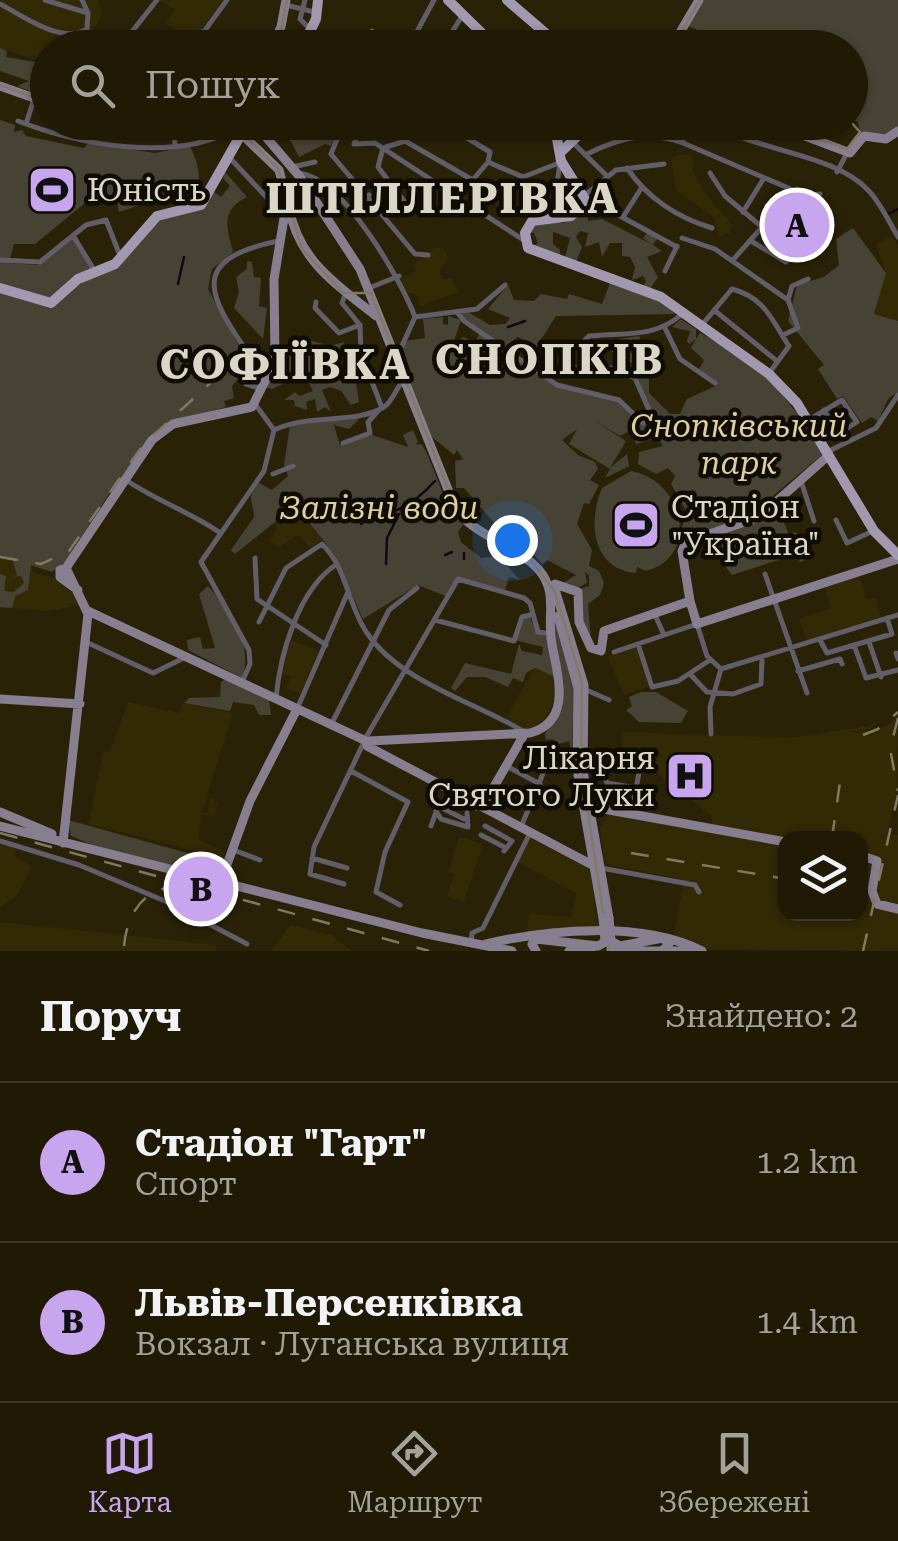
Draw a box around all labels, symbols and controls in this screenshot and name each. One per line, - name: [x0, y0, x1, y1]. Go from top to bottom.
- search box: [30, 30, 868, 140]
- icon: search: [65, 58, 120, 113]
- text: Пошук: [145, 63, 280, 107]
- sports icon: Юність: [26, 164, 78, 216]
- place label: Юність: [87, 171, 206, 209]
- district label: ШТІЛЛЕРІВКА: [266, 174, 620, 223]
- pin: A: [764, 188, 830, 262]
- district label: СНОПКІВ: [435, 335, 665, 384]
- district label: СОФІЇВКА: [160, 340, 412, 389]
- park label: Снопківський парк: [630, 407, 848, 482]
- place label: Стадіон "Україна": [671, 488, 820, 563]
- park label: Залізні води: [279, 489, 479, 527]
- sports icon: Стадіон "Україна": [610, 499, 662, 551]
- your location: [487, 515, 538, 566]
- place label: Лікарня Святого Луки: [428, 739, 655, 814]
- hospital icon: Лікарня Святого Луки: [664, 750, 716, 802]
- map controls: [778, 831, 868, 921]
- button: layers: [778, 831, 868, 921]
- pin: B: [168, 852, 234, 926]
- text: Поруч: [40, 992, 181, 1041]
- text: Знайдено: 2: [665, 997, 858, 1035]
- text: Стадіон "Гарт": [135, 1121, 427, 1165]
- text: A: [61, 1143, 84, 1181]
- text: 1.2 km: [756, 1143, 858, 1181]
- text: Спорт: [135, 1165, 237, 1203]
- text: Львів-Персенківка: [135, 1281, 523, 1325]
- text: B: [61, 1303, 84, 1341]
- text: 1.4 km: [756, 1303, 858, 1341]
- text: Вокзал · Луганська вулиця: [135, 1325, 569, 1363]
- tab: Карта: [88, 1426, 172, 1519]
- tab: Маршрут: [347, 1426, 483, 1519]
- tab: Збережені: [658, 1426, 810, 1519]

